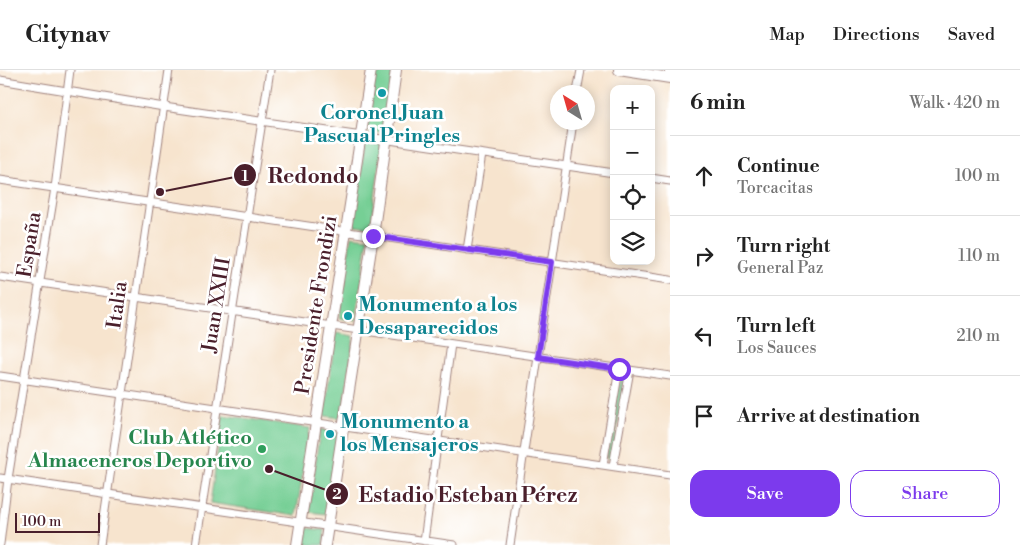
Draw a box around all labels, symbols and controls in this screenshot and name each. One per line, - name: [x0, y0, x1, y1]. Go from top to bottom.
- text: Citynav: [25, 20, 110, 50]
- text: Map: [769, 23, 805, 46]
- text: Directions: [833, 23, 920, 46]
- text: Saved: [948, 23, 995, 46]
- north arrow: [550, 85, 595, 130]
- map controls: [610, 85, 655, 265]
- button: +: [610, 85, 655, 130]
- marker: Coronel Juan Pascual Pringles: [376, 87, 388, 99]
- text: 6 min: [690, 90, 745, 116]
- text: Walk · 420 m: [910, 93, 1000, 113]
- place label: Coronel Juan Pascual Pringles: [304, 101, 460, 149]
- button: −: [610, 130, 655, 175]
- text: Continue: [737, 154, 820, 178]
- callout: Redondo: [232, 157, 368, 193]
- icon: ahead: [690, 162, 718, 190]
- text: Redondo: [268, 164, 358, 190]
- text: 100 m: [955, 166, 1000, 186]
- text: 1: [241, 167, 249, 186]
- button: locate: [610, 175, 655, 220]
- text: Torcacitas: [737, 178, 813, 198]
- street label: España: [12, 209, 48, 280]
- street label: Presidente Frondizi: [291, 213, 344, 396]
- button: layers: [610, 220, 655, 265]
- route end: [362, 225, 385, 248]
- text: Turn right: [737, 234, 830, 258]
- icon: right: [690, 242, 718, 270]
- text: 110 m: [958, 246, 1000, 266]
- street label: Juan XXIII: [197, 255, 237, 355]
- text: General Paz: [737, 258, 823, 278]
- street label: Italia: [102, 279, 134, 330]
- place label: Monumento a los Desaparecidos: [358, 293, 517, 341]
- marker: Monumento a los Desaparecidos: [342, 310, 354, 322]
- text: Turn left: [737, 314, 816, 338]
- icon: left: [690, 322, 718, 350]
- text: 210 m: [956, 326, 1000, 346]
- text: Los Sauces: [737, 338, 816, 358]
- route start: [608, 358, 631, 381]
- icon: arrive: [690, 402, 718, 430]
- text: Arrive at destination: [737, 404, 920, 428]
- place label: Monumento a los Mensajeros: [340, 410, 479, 458]
- place label: Club Atlético Almaceneros Deportivo: [27, 426, 252, 474]
- marker: Monumento a los Mensajeros: [324, 428, 336, 440]
- marker: Club Atlético Almaceneros Deportivo: [256, 443, 268, 455]
- button: Save: [690, 470, 840, 517]
- button: Share: [850, 470, 1000, 517]
- callout: Estadio Esteban Pérez: [324, 476, 588, 512]
- text: Estadio Esteban Pérez: [359, 483, 577, 509]
- text: 2: [332, 485, 342, 504]
- scale bar: [15, 510, 100, 533]
- text: 100 m: [22, 513, 61, 531]

